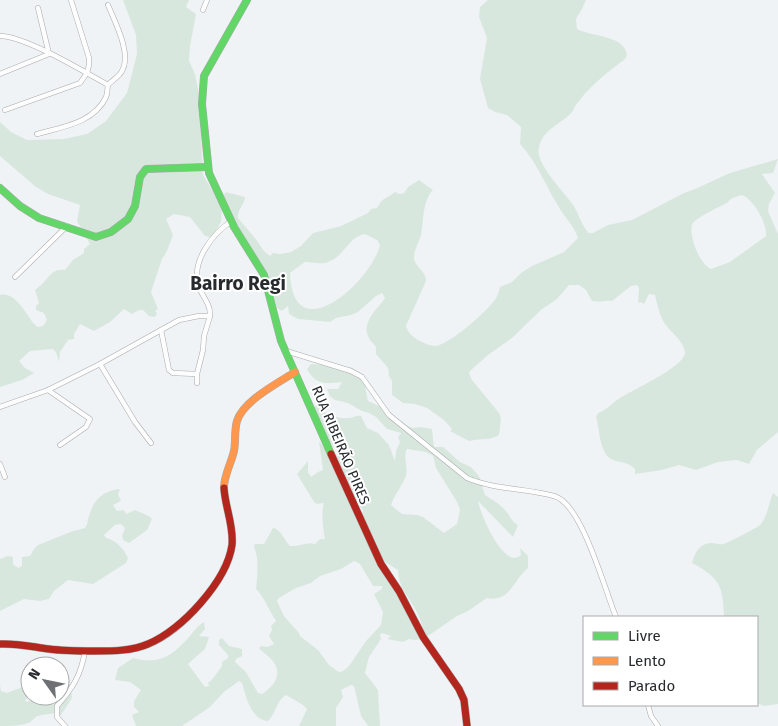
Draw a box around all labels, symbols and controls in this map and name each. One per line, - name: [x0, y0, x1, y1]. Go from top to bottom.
- district label: Bairro Regi: [190, 272, 286, 295]
- street label: RUA RIBEIRÃO PIRES: [308, 383, 373, 508]
- legend: [583, 616, 758, 706]
- text: Livre: [628, 627, 661, 645]
- text: Lento: [628, 652, 666, 670]
- north arrow: [20, 656, 70, 706]
- text: N: [25, 666, 44, 683]
- text: Parado: [628, 677, 675, 695]

